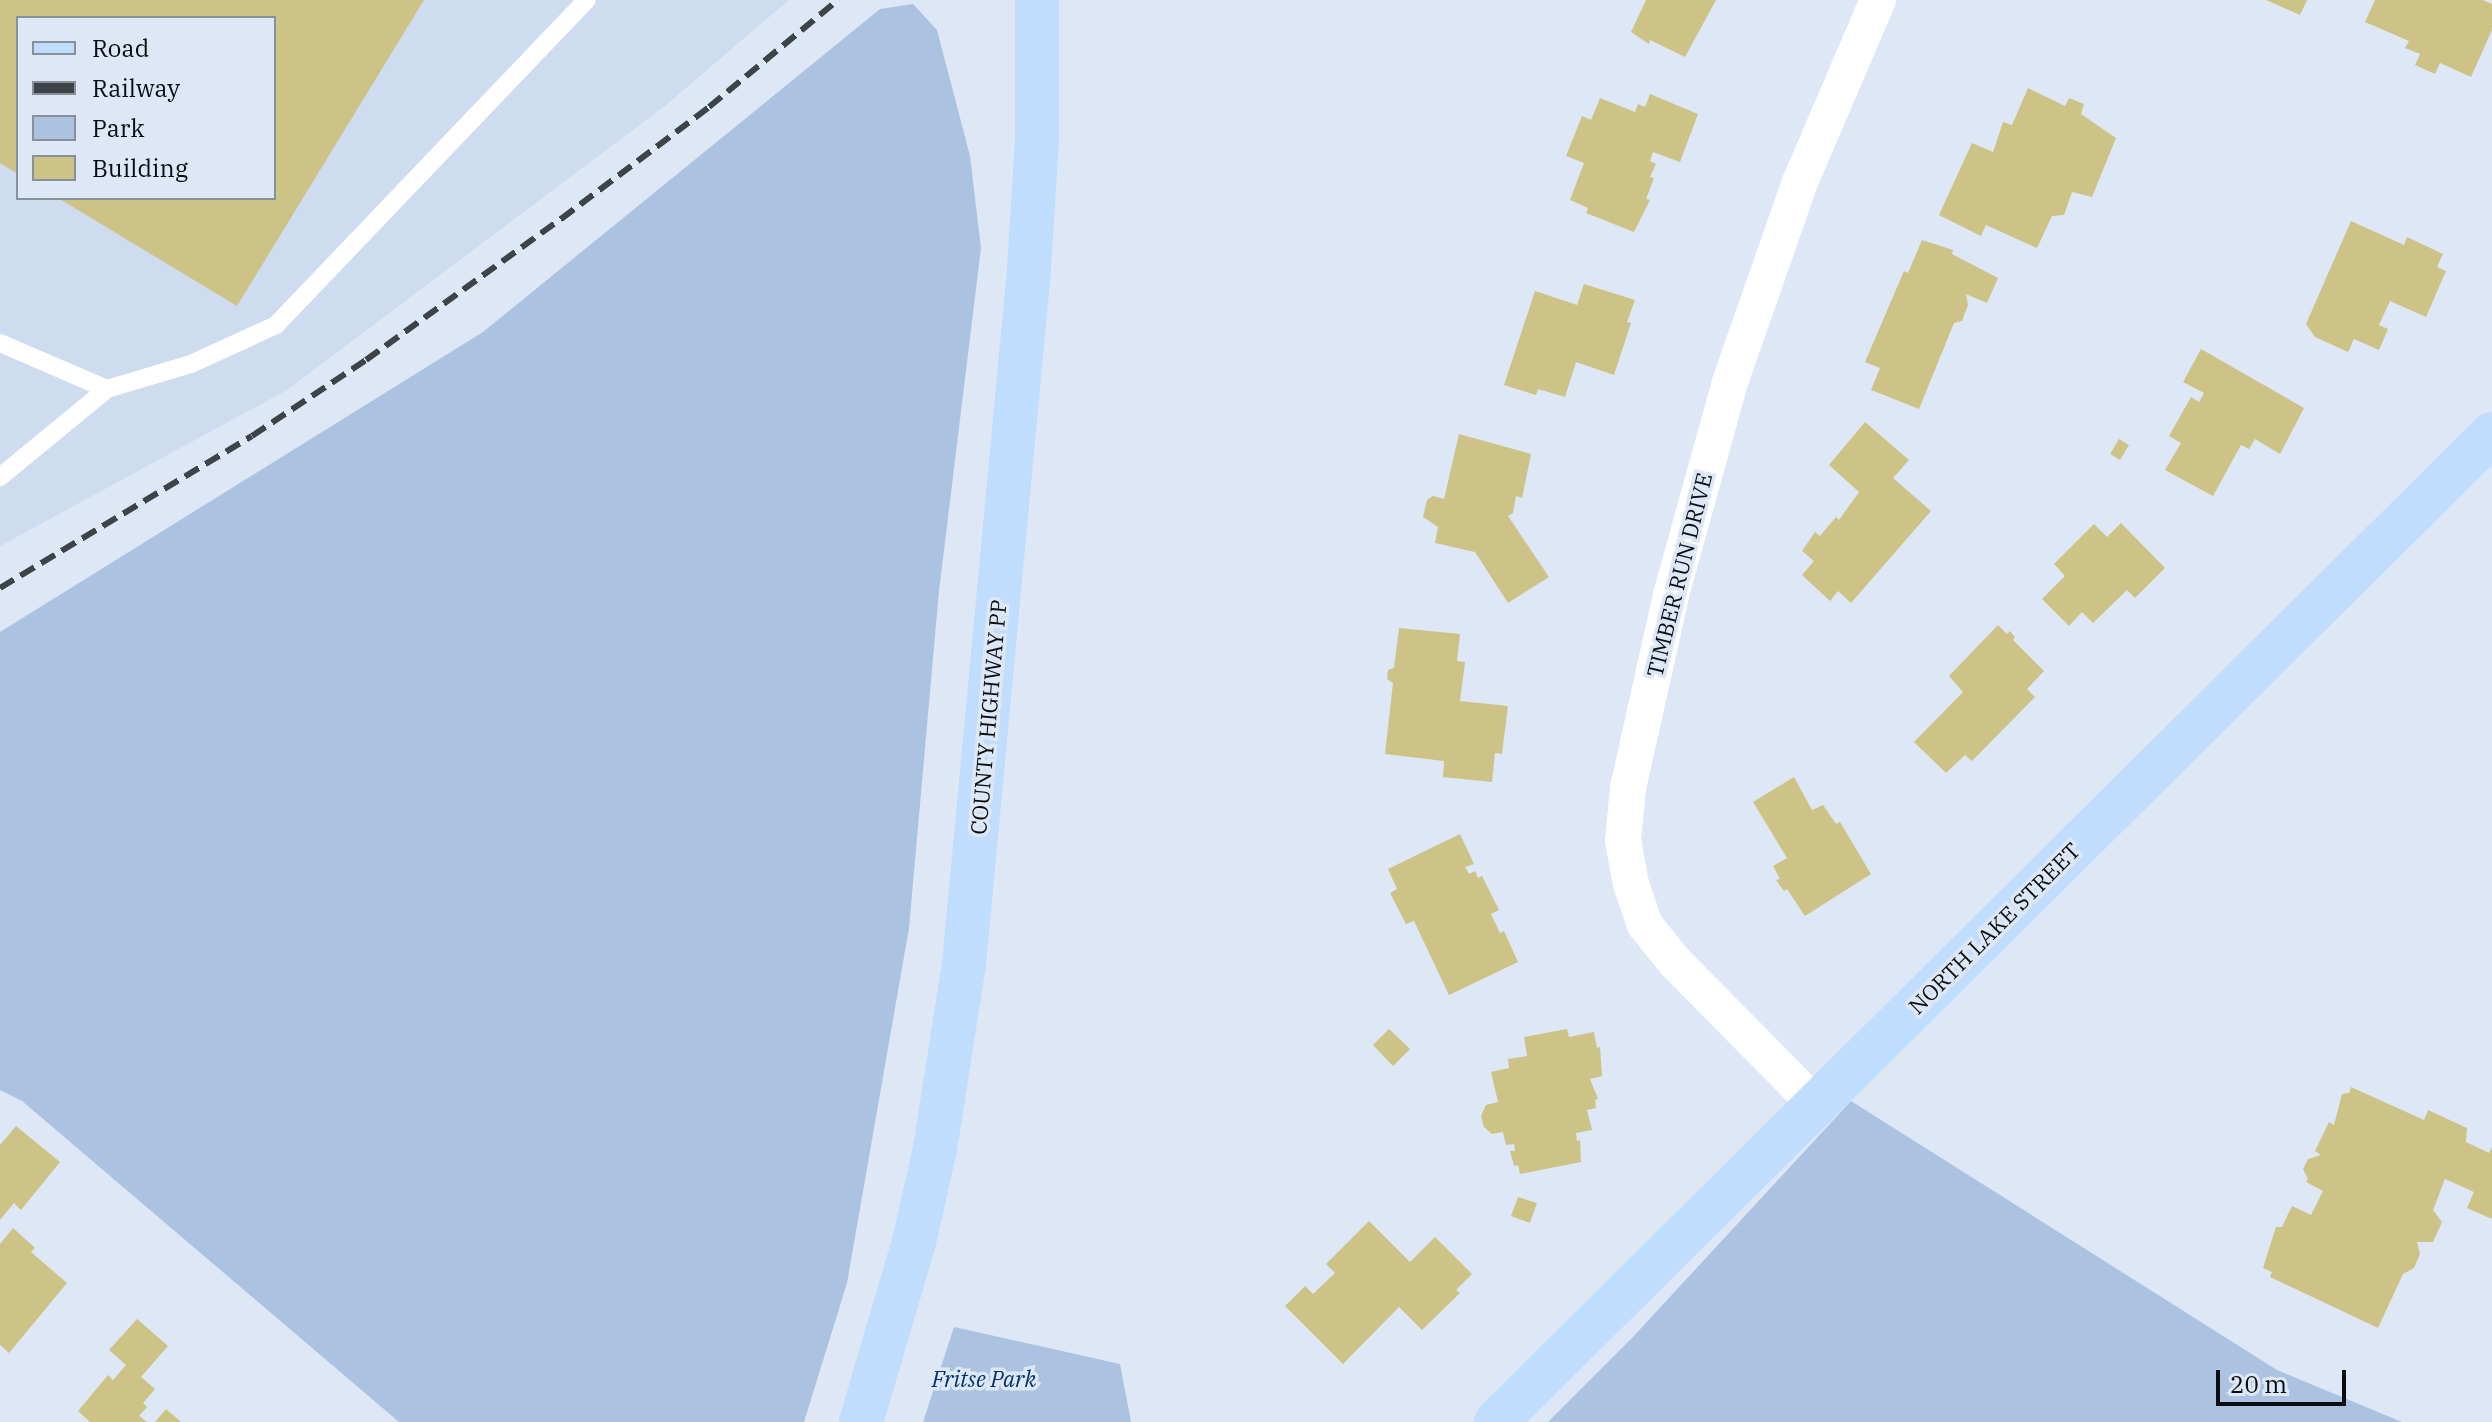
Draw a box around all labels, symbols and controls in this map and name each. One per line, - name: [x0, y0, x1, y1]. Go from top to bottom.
- legend: [16, 16, 276, 200]
- text: Road: [92, 32, 149, 64]
- text: Railway: [92, 72, 180, 104]
- text: Park: [92, 112, 144, 144]
- text: Building: [92, 152, 188, 184]
- street label: TIMBER RUN DRIVE: [1641, 470, 1717, 680]
- street label: COUNTY HIGHWAY PP: [965, 598, 1011, 836]
- street label: NORTH LAKE STREET: [1903, 837, 2085, 1019]
- scale bar: [2220, 1354, 2350, 1404]
- park label: Fritse Park: [932, 1366, 1036, 1392]
- text: 20 m: [2230, 1368, 2287, 1400]

